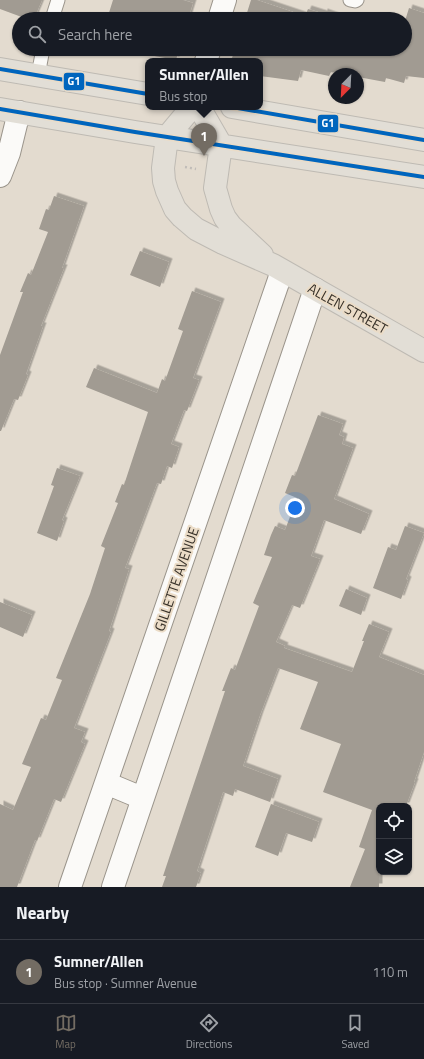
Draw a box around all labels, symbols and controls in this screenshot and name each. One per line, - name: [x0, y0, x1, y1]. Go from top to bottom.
- search box: [12, 12, 412, 56]
- icon: search: [26, 23, 48, 45]
- text: Search here: [58, 23, 132, 46]
- popup: [145, 58, 263, 110]
- text: Sumner/Allen: [159, 63, 249, 86]
- north arrow: [328, 68, 364, 104]
- line badge: G1: [63, 72, 85, 91]
- text: G1: [68, 73, 80, 89]
- text: Bus stop: [159, 86, 207, 106]
- line badge: G1: [317, 114, 339, 133]
- text: G1: [322, 115, 334, 131]
- pin: 1: [191, 123, 217, 156]
- street label: ALLEN STREET: [304, 277, 392, 339]
- your location: [285, 498, 305, 518]
- street label: GILLETTE AVENUE: [148, 524, 204, 634]
- map controls: [376, 803, 412, 875]
- button: locate: [376, 803, 412, 839]
- button: layers: [376, 839, 412, 875]
- text: Nearby: [16, 900, 69, 926]
- text: Sumner/Allen: [54, 950, 144, 973]
- text: 1: [25, 962, 33, 982]
- text: 110 m: [372, 962, 408, 982]
- text: Bus stop · Sumner Avenue: [54, 973, 197, 993]
- tab: Map: [55, 1012, 77, 1052]
- tab: Directions: [186, 1012, 232, 1052]
- tab: Saved: [341, 1012, 369, 1052]

